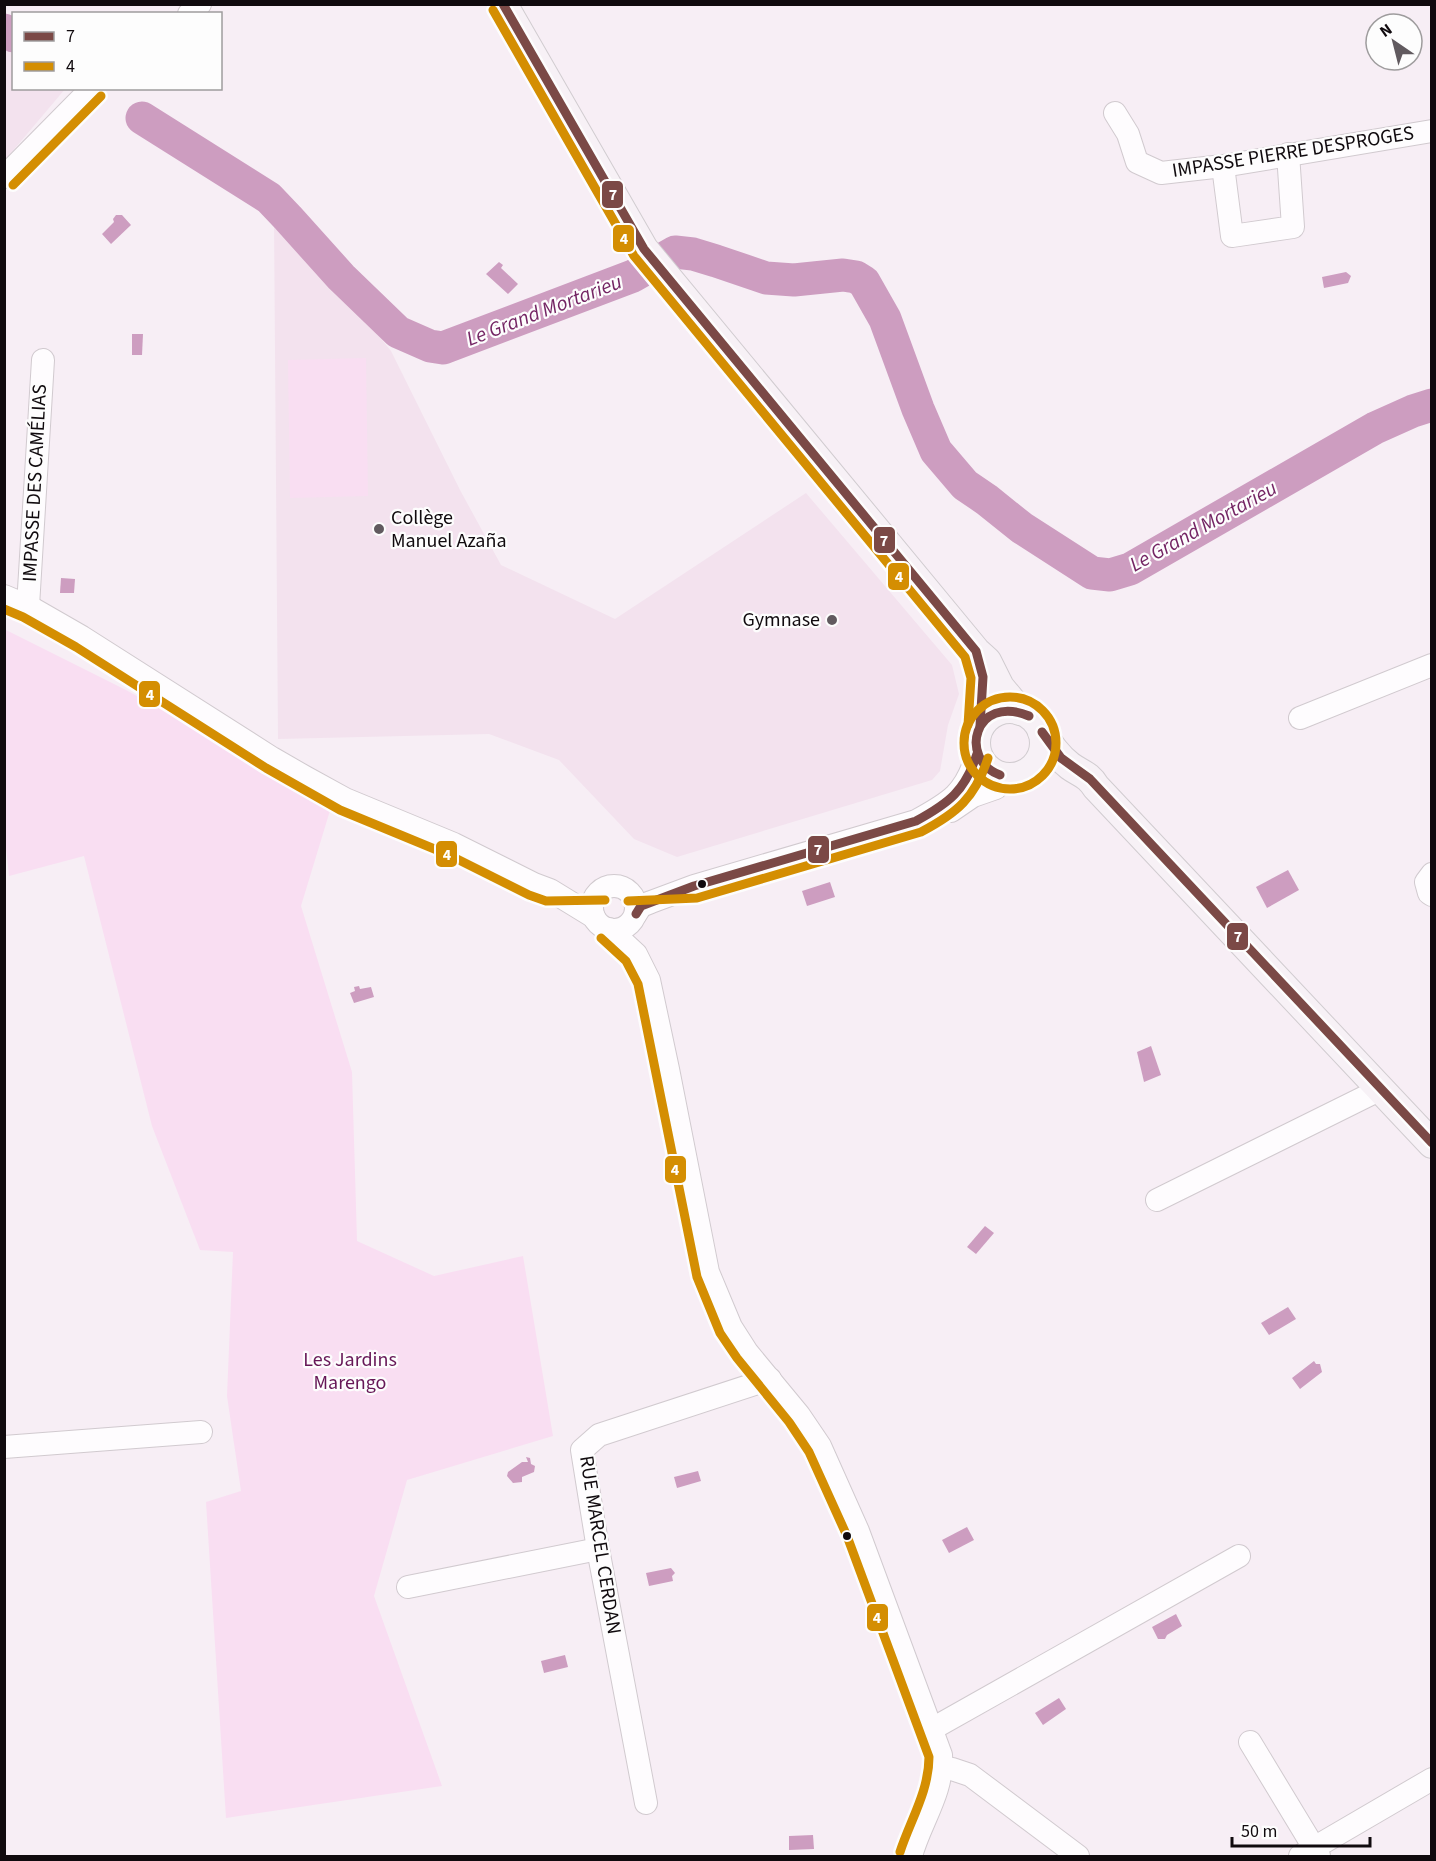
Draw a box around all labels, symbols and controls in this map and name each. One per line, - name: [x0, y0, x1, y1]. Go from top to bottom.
- legend: [12, 12, 222, 90]
- north arrow: [1364, 12, 1424, 72]
- text: N: [1375, 18, 1397, 43]
- text: 7: [66, 24, 75, 49]
- text: 4: [66, 54, 75, 79]
- street label: IMPASSE PIERRE DESPROGES: [1170, 119, 1416, 185]
- line badge: 7: [601, 180, 624, 209]
- text: 7: [609, 184, 617, 206]
- line badge: 4: [612, 224, 635, 253]
- text: 4: [620, 228, 629, 250]
- water label: Le Grand Mortarieu: [462, 267, 626, 353]
- street label: IMPASSE DES CAMÉLIAS: [16, 383, 54, 583]
- water label: Le Grand Mortarieu: [1124, 473, 1282, 579]
- place label: Collège Manuel Azaña: [391, 504, 506, 555]
- marker: Collège Manuel Azaña: [372, 522, 386, 536]
- line badge: 7: [873, 526, 896, 554]
- text: 7: [880, 530, 888, 552]
- line badge: 4: [887, 562, 910, 591]
- text: 4: [895, 566, 904, 588]
- place label: Gymnase: [742, 606, 820, 634]
- marker: Gymnase: [825, 613, 839, 627]
- line badge: 4: [138, 680, 161, 708]
- text: 4: [146, 684, 155, 706]
- line badge: 7: [807, 835, 830, 864]
- text: 7: [814, 839, 822, 861]
- line badge: 4: [435, 840, 458, 868]
- text: 4: [443, 844, 452, 866]
- unlabelled marker: [696, 878, 708, 890]
- line badge: 7: [1226, 922, 1249, 951]
- text: 7: [1234, 926, 1242, 948]
- line badge: 4: [664, 1155, 687, 1184]
- text: 4: [671, 1159, 680, 1181]
- park label: Les Jardins Marengo: [303, 1346, 397, 1397]
- street label: RUE MARCEL CERDAN: [572, 1454, 628, 1636]
- unlabelled marker: [841, 1530, 853, 1542]
- line badge: 4: [866, 1603, 889, 1632]
- text: 4: [873, 1607, 882, 1629]
- scale bar: [1232, 1810, 1370, 1848]
- text: 50 m: [1241, 1819, 1277, 1844]

